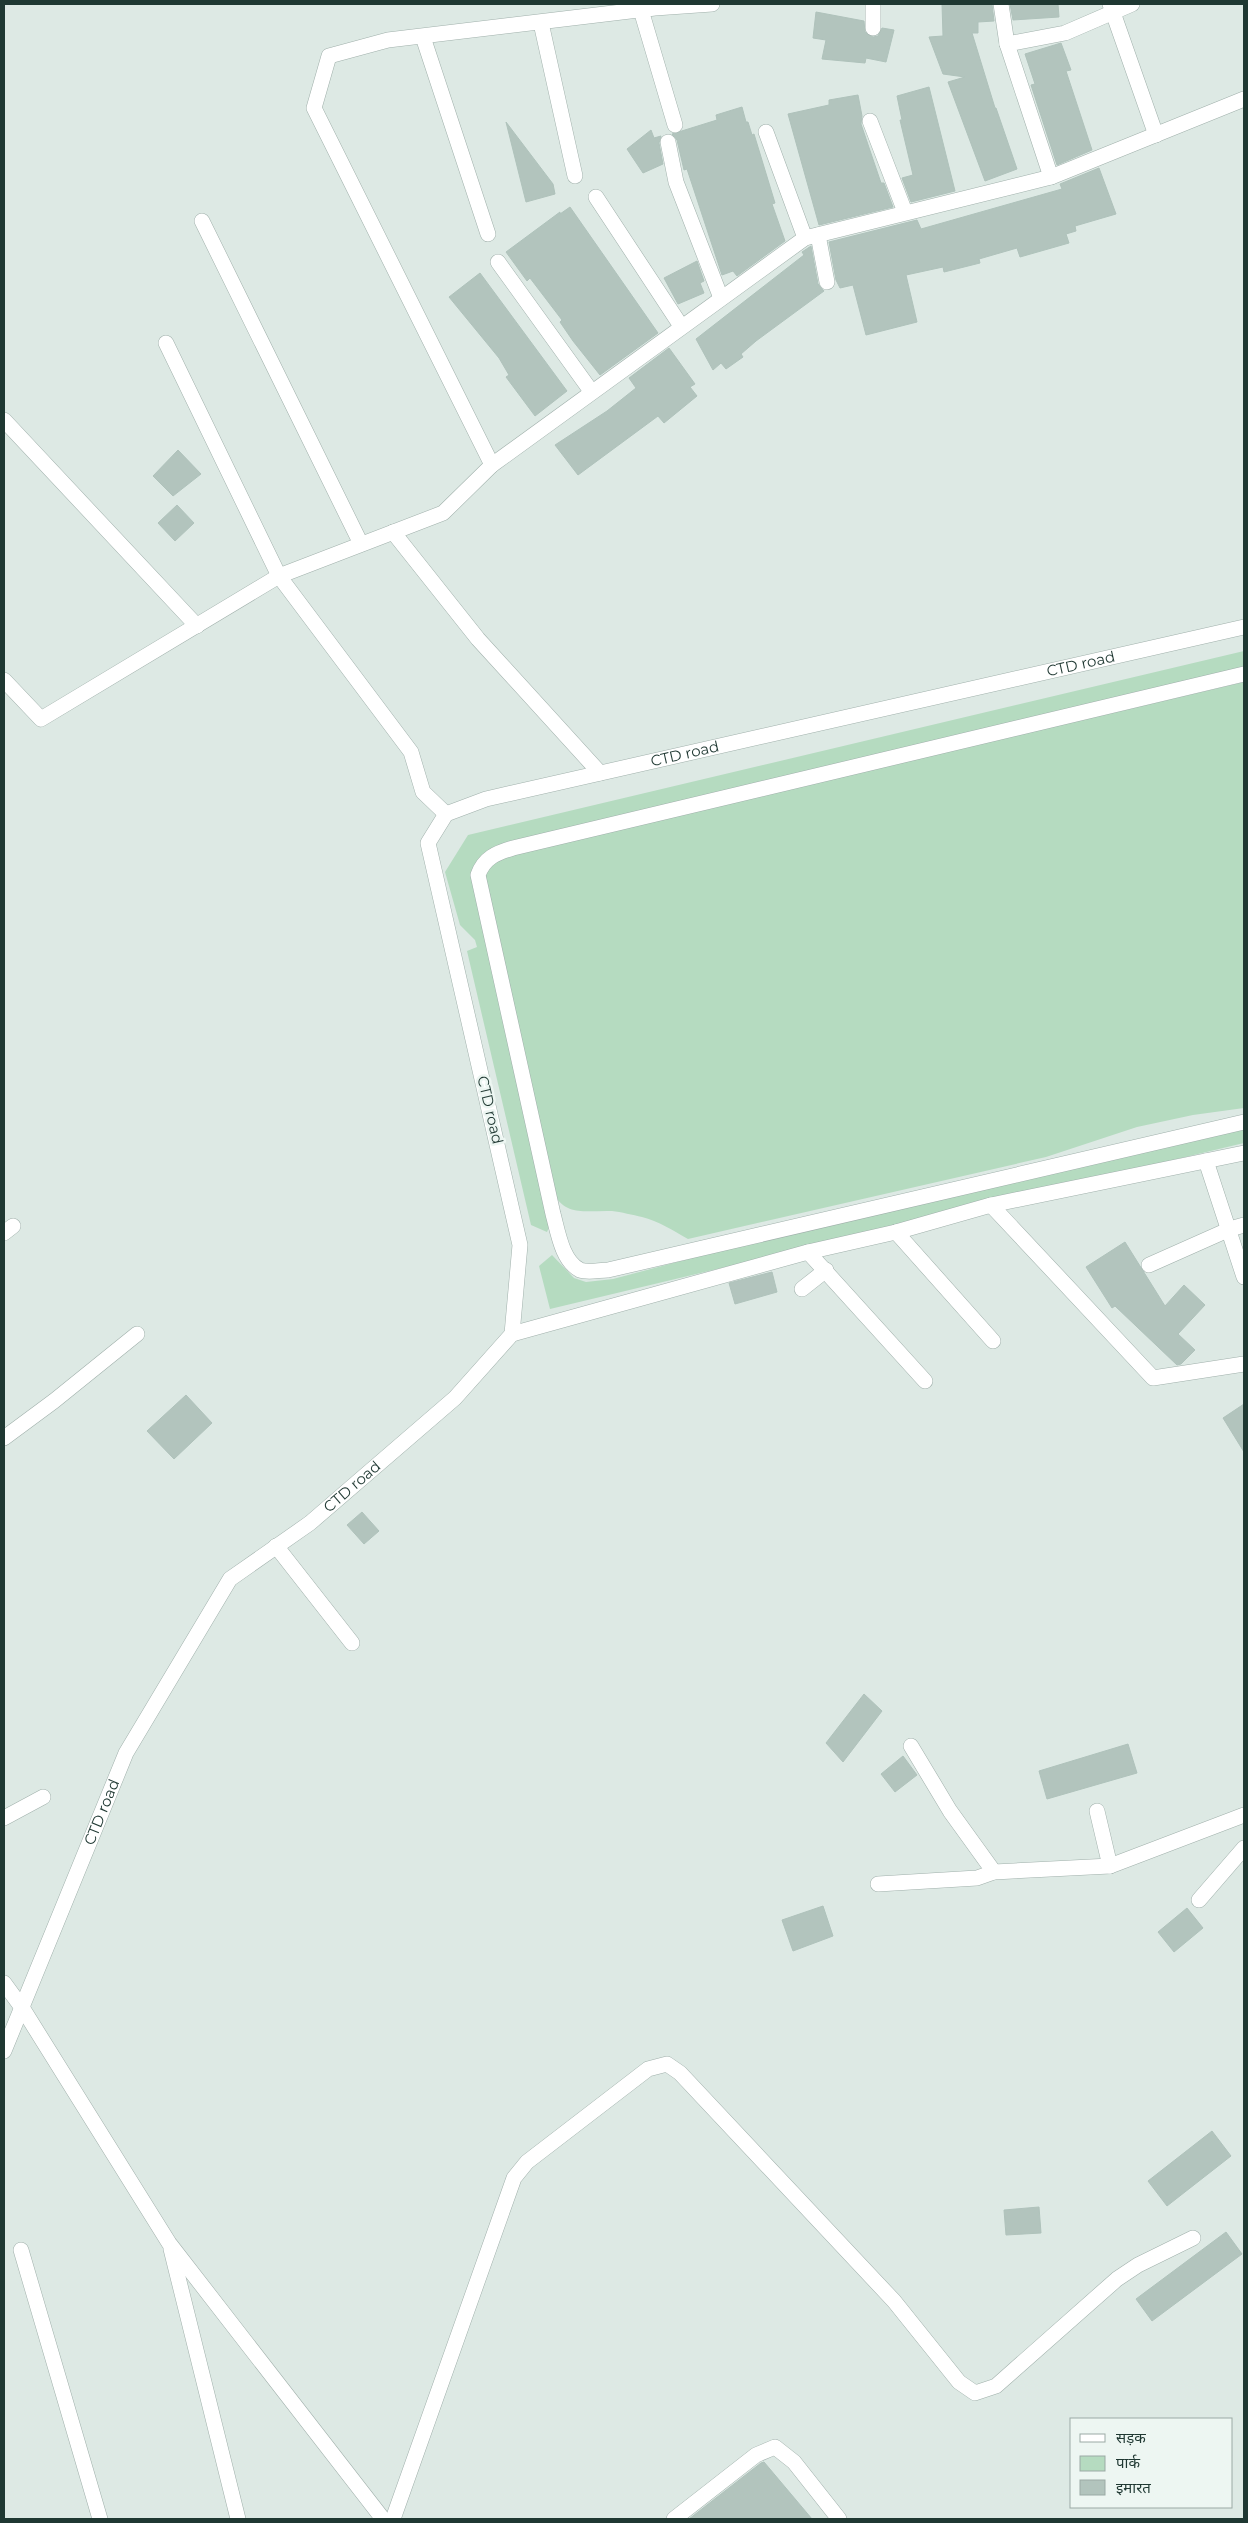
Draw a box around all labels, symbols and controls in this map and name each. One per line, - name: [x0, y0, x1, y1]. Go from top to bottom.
- street label: CTD road: [1045, 647, 1117, 681]
- street label: CTD road: [649, 736, 721, 770]
- street label: CTD road: [473, 1074, 508, 1146]
- street label: CTD road: [319, 1456, 384, 1516]
- street label: CTD road: [79, 1776, 123, 1848]
- legend: [1070, 2418, 1233, 2508]
- text: सड़क: [1116, 2428, 1146, 2447]
- text: पार्क: [1116, 2453, 1140, 2472]
- text: इमारत: [1116, 2478, 1151, 2497]

